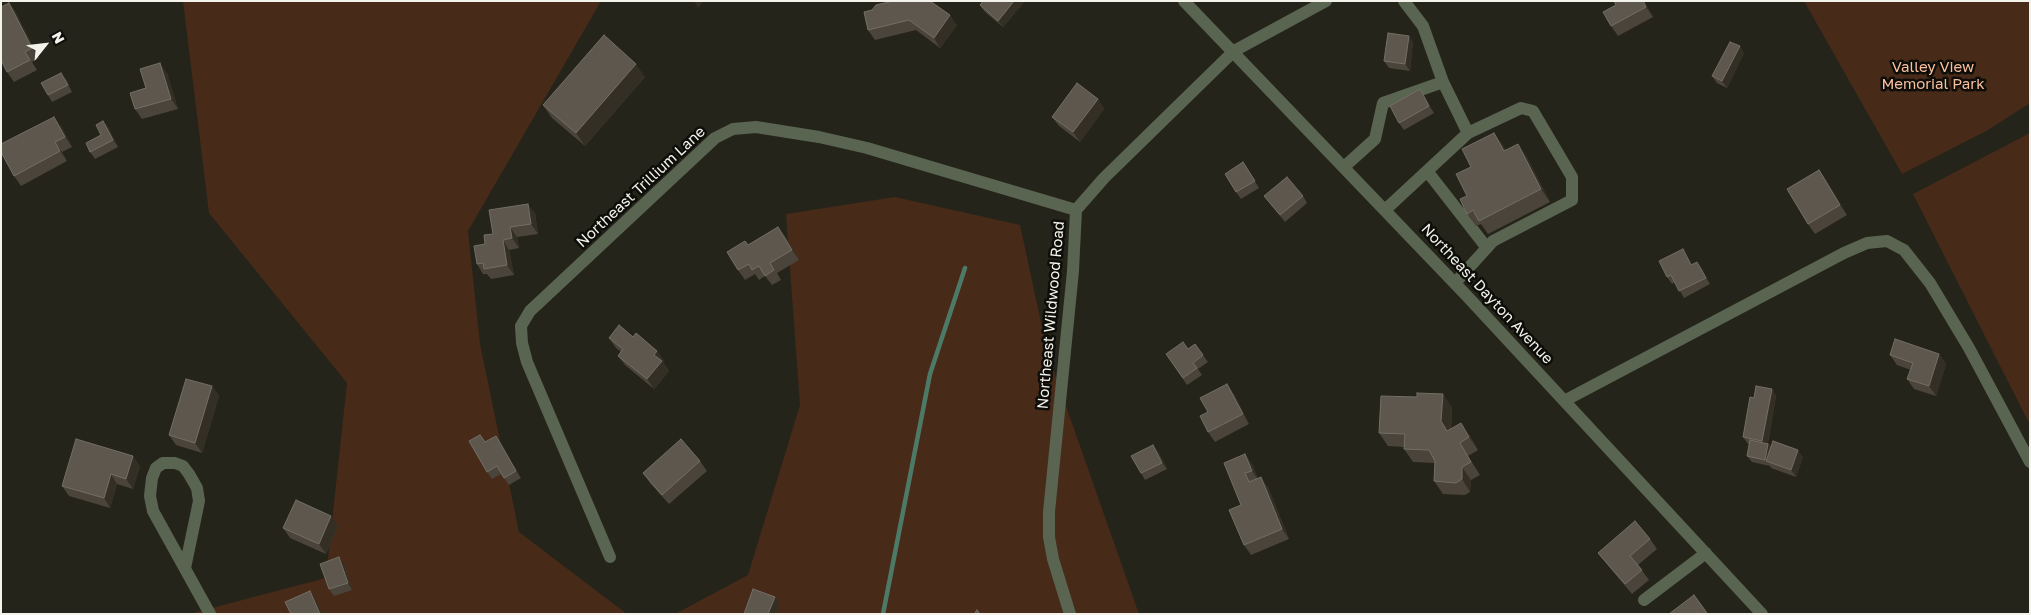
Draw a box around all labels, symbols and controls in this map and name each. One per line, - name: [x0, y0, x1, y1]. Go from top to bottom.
- north arrow: [20, 20, 70, 70]
- text: N: [49, 29, 69, 46]
- park label: Valley View Memorial Park: [1881, 58, 1985, 93]
- street label: Northeast Trillium Lane: [573, 123, 709, 251]
- street label: Northeast Wildwood Road: [1034, 220, 1068, 410]
- street label: Northeast Dayton Avenue: [1417, 220, 1557, 368]

